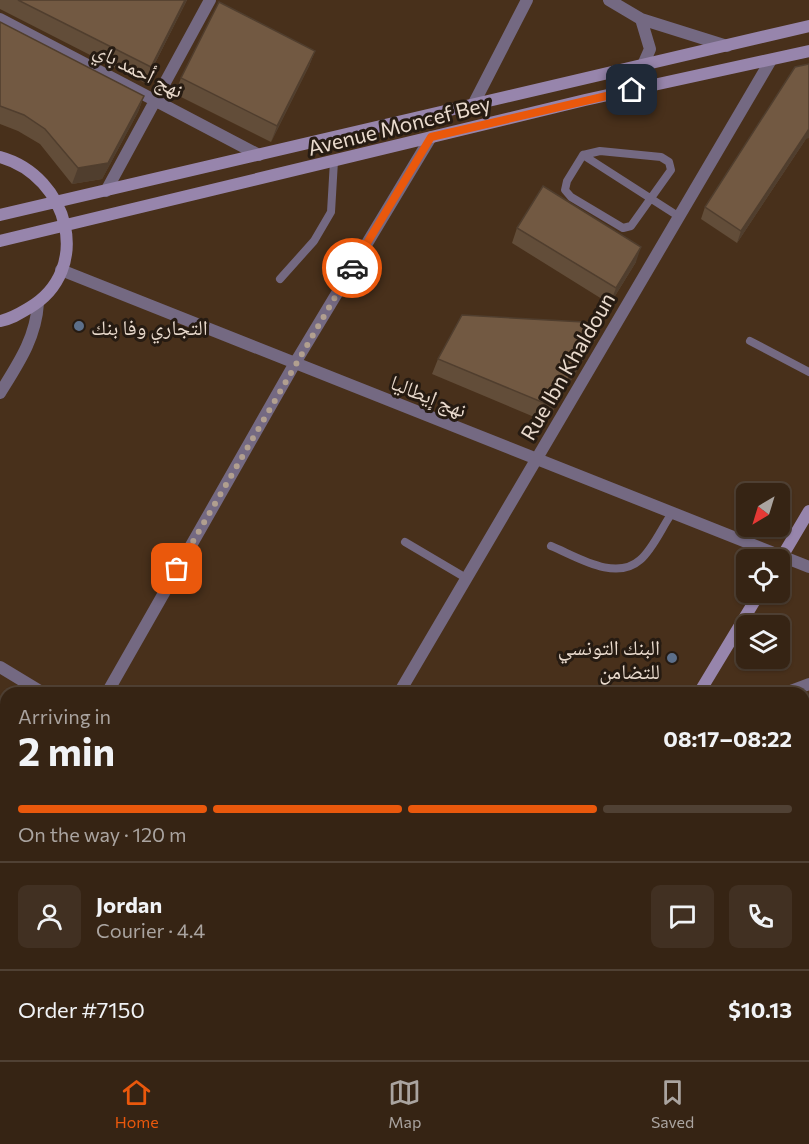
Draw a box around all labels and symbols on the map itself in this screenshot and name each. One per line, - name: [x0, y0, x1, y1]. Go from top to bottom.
- street label: نهج أحمد باي: [88, 36, 188, 107]
- pin: [606, 64, 657, 115]
- street label: Avenue Moncef Bey: [305, 90, 493, 160]
- courier: [322, 238, 382, 298]
- street label: Rue Ibn Khaldoun: [515, 288, 619, 444]
- place label: التجاري وفا بنك: [91, 314, 208, 344]
- marker: التجاري وفا بنك: [72, 319, 86, 333]
- street label: نهج إيطاليا: [386, 368, 471, 424]
- north arrow: [736, 483, 790, 537]
- pin: [151, 543, 202, 594]
- place label: البنك التونسي للتضامن: [558, 634, 660, 685]
- marker: البنك التونسي للتضامن: [665, 651, 679, 665]

